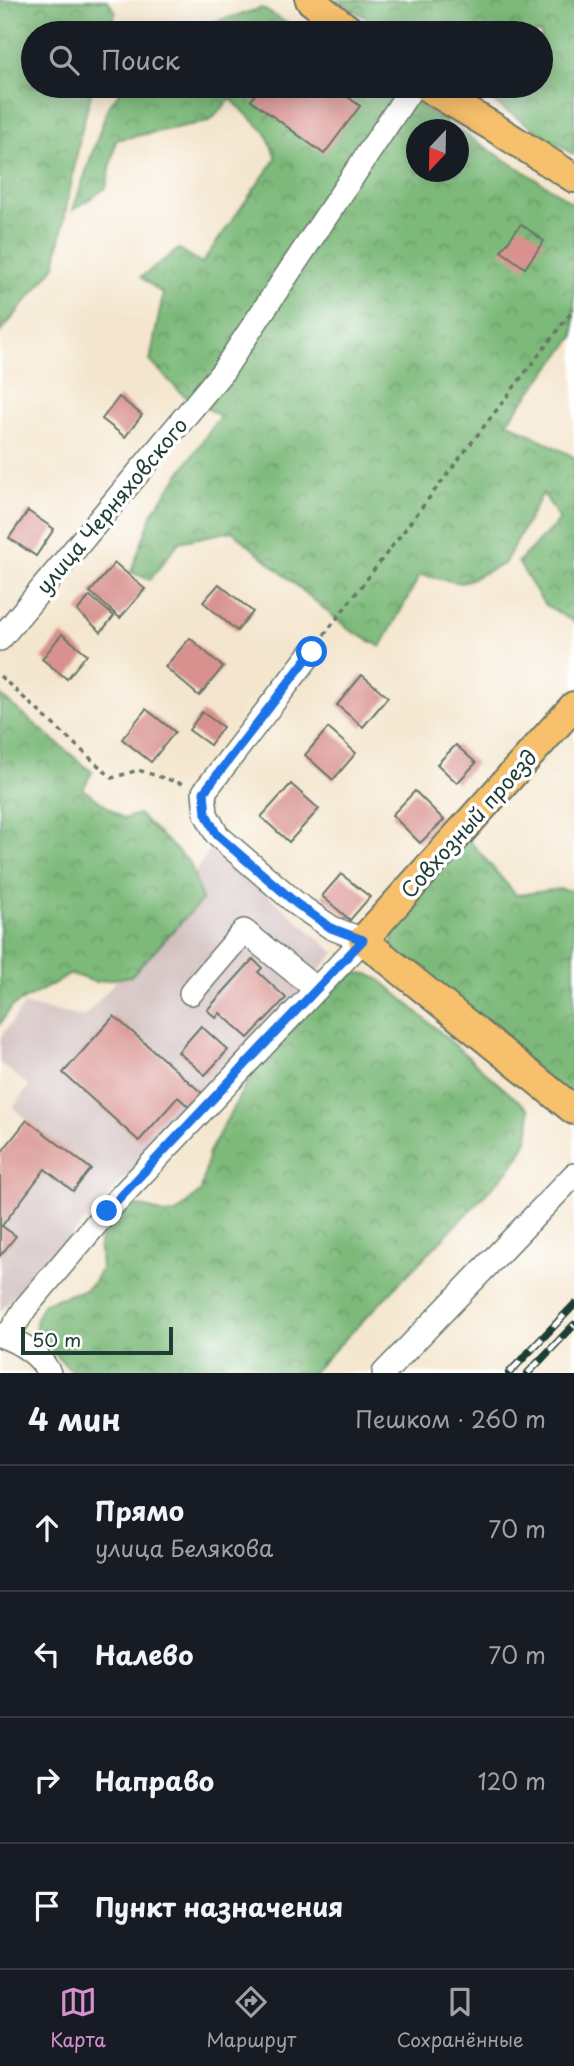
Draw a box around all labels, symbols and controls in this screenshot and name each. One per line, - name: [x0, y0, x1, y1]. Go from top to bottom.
- search box: [21, 21, 553, 98]
- text: Поиск: [101, 40, 180, 79]
- icon: search: [45, 41, 83, 79]
- north arrow: [406, 119, 469, 182]
- street label: улица Черняховского: [27, 410, 195, 600]
- route start: [296, 636, 327, 667]
- street label: Совхозный проезд: [392, 741, 544, 905]
- route end: [91, 1195, 122, 1226]
- scale bar: [21, 1324, 173, 1356]
- text: 50 m: [32, 1325, 81, 1353]
- text: 4 мин: [28, 1396, 121, 1441]
- text: Пешком · 260 m: [355, 1401, 546, 1436]
- text: Прямо: [95, 1491, 184, 1530]
- icon: ahead: [28, 1509, 66, 1547]
- text: 70 m: [488, 1511, 546, 1546]
- text: улица Белякова: [95, 1530, 273, 1565]
- icon: left: [28, 1635, 66, 1673]
- text: Налево: [95, 1635, 193, 1674]
- text: 70 m: [488, 1637, 546, 1672]
- icon: right: [28, 1761, 66, 1799]
- text: Направо: [95, 1761, 214, 1800]
- text: 120 m: [478, 1763, 546, 1798]
- icon: arrive: [28, 1887, 66, 1925]
- text: Пункт назначения: [95, 1887, 343, 1926]
- tab: Карта: [50, 1983, 106, 2053]
- tab: Маршрут: [206, 1983, 296, 2053]
- tab: Сохранённые: [397, 1983, 524, 2053]

